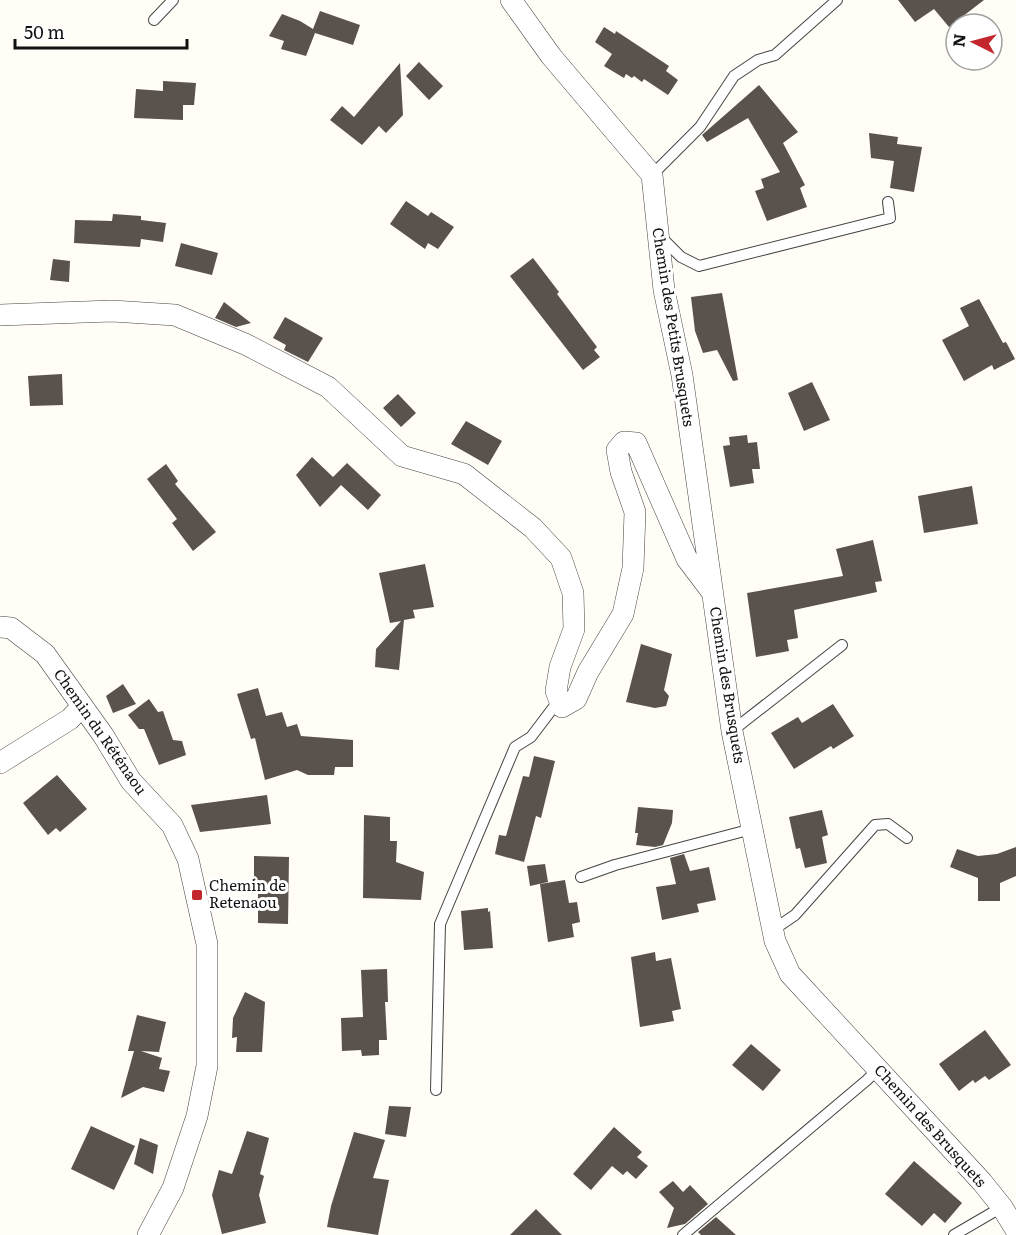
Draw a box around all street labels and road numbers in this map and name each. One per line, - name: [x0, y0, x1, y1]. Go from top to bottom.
- street label: Chemin des Petits Brusquets: [647, 226, 702, 428]
- street label: Chemin des Brusquets: [705, 605, 752, 765]
- street label: Chemin du Réténaou: [49, 663, 154, 799]
- street label: Chemin des Brusquets: [870, 1058, 993, 1192]

